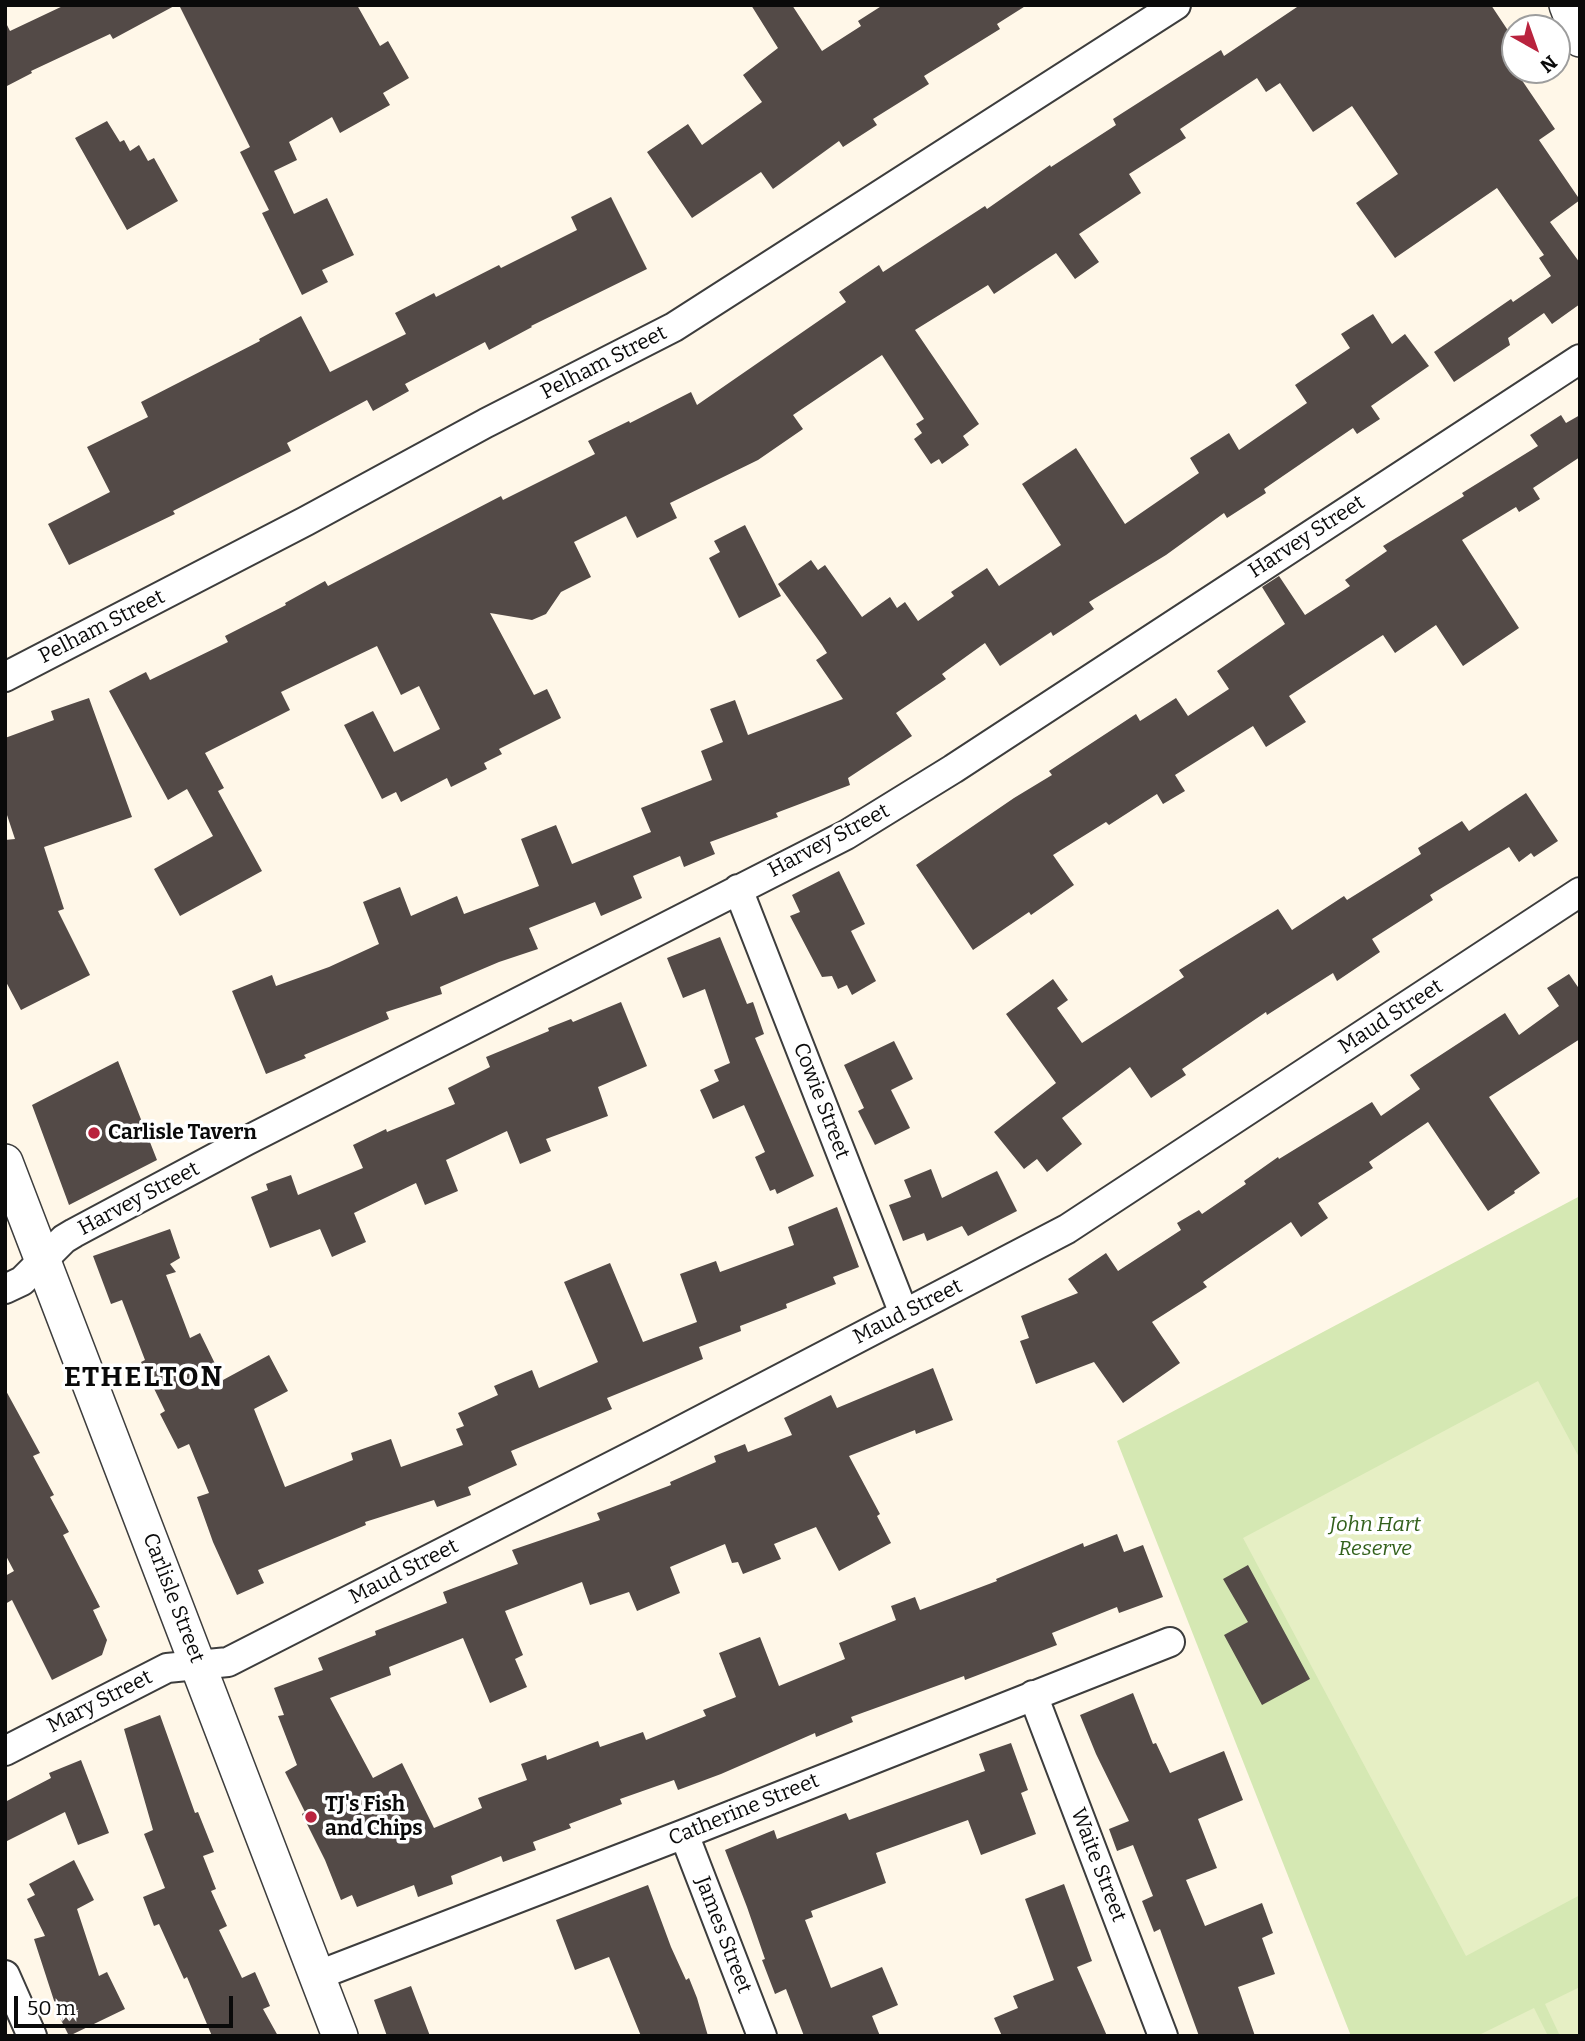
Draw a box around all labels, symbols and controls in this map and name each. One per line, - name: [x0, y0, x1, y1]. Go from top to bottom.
- north arrow: [1501, 14, 1571, 84]
- text: N: [1536, 50, 1562, 77]
- street label: Pelham Street: [537, 320, 671, 406]
- street label: Harvey Street: [1244, 490, 1370, 584]
- street label: Pelham Street: [35, 584, 169, 670]
- street label: Harvey Street: [764, 799, 894, 883]
- street label: Maud Street: [1334, 974, 1448, 1060]
- street label: Cowie Street: [787, 1039, 855, 1163]
- place label: Carlisle Tavern: [108, 1120, 257, 1146]
- marker: Carlisle Tavern: [86, 1125, 102, 1141]
- street label: Harvey Street: [74, 1157, 204, 1241]
- street label: Maud Street: [849, 1274, 967, 1350]
- district label: ETHELTON: [65, 1361, 223, 1395]
- park label: John Hart Reserve: [1329, 1512, 1421, 1562]
- street label: Carlisle Street: [137, 1530, 209, 1666]
- street label: Maud Street: [345, 1534, 463, 1610]
- street label: Mary Street: [43, 1665, 157, 1739]
- street label: Catherine Street: [665, 1768, 823, 1852]
- place label: TJ's Fish and Chips: [325, 1792, 423, 1842]
- street label: Waite Street: [1065, 1805, 1131, 1925]
- marker: TJ's Fish and Chips: [303, 1809, 319, 1825]
- street label: James Street: [689, 1873, 757, 1997]
- scale bar: [18, 1982, 236, 2026]
- text: 50 m: [27, 1995, 76, 2021]

